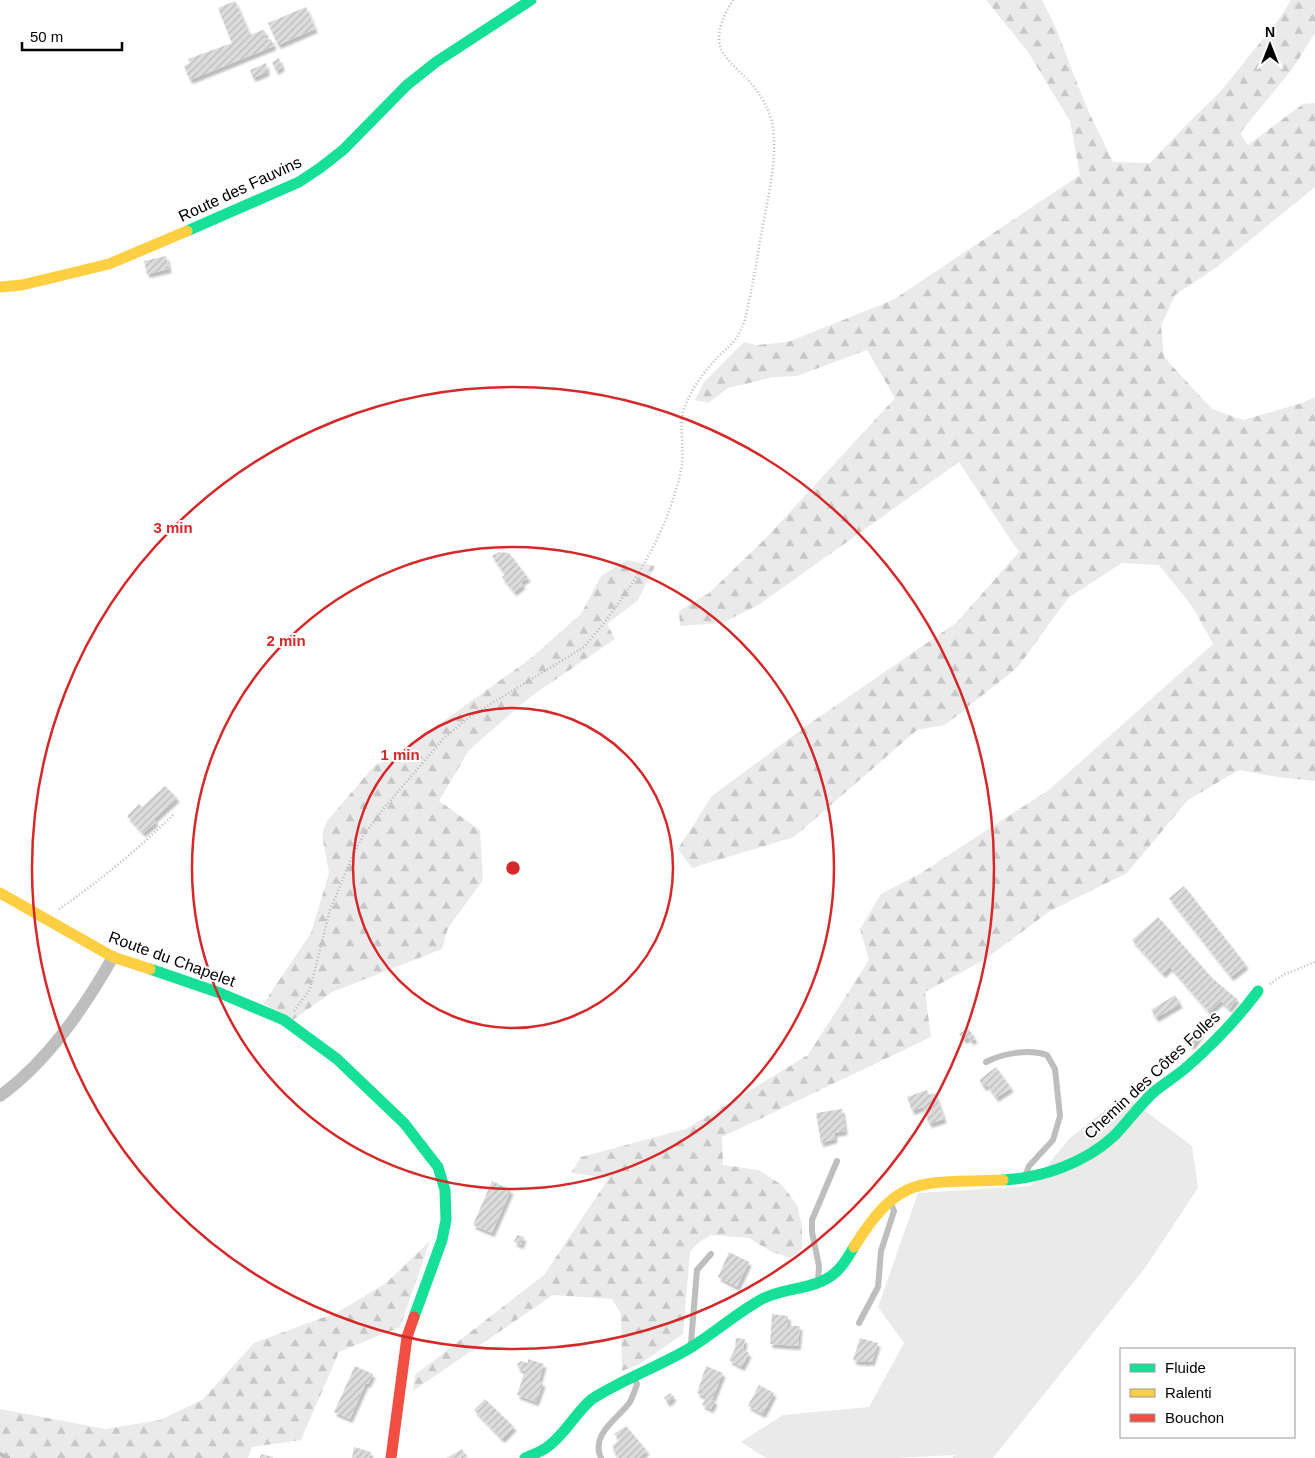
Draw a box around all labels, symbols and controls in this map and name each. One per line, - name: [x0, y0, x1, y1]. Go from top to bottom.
- scale bar: [22, 20, 122, 52]
- north arrow: [1245, 20, 1295, 70]
- text: N: [1265, 24, 1275, 40]
- text: 50 m: [30, 28, 63, 45]
- street label: Route des Fauvins: [176, 153, 304, 225]
- text: 3 min: [153, 519, 193, 536]
- text: 2 min: [266, 632, 306, 649]
- text: 1 min: [380, 746, 420, 763]
- centre of rings: [504, 859, 522, 877]
- street label: Route du Chapelet: [106, 928, 238, 990]
- street label: Chemin des Côtes Folles: [1081, 1008, 1223, 1142]
- legend: [1120, 1348, 1295, 1438]
- text: Fluide: [1165, 1359, 1206, 1376]
- text: Ralenti: [1165, 1384, 1212, 1401]
- text: Bouchon: [1165, 1409, 1224, 1426]

